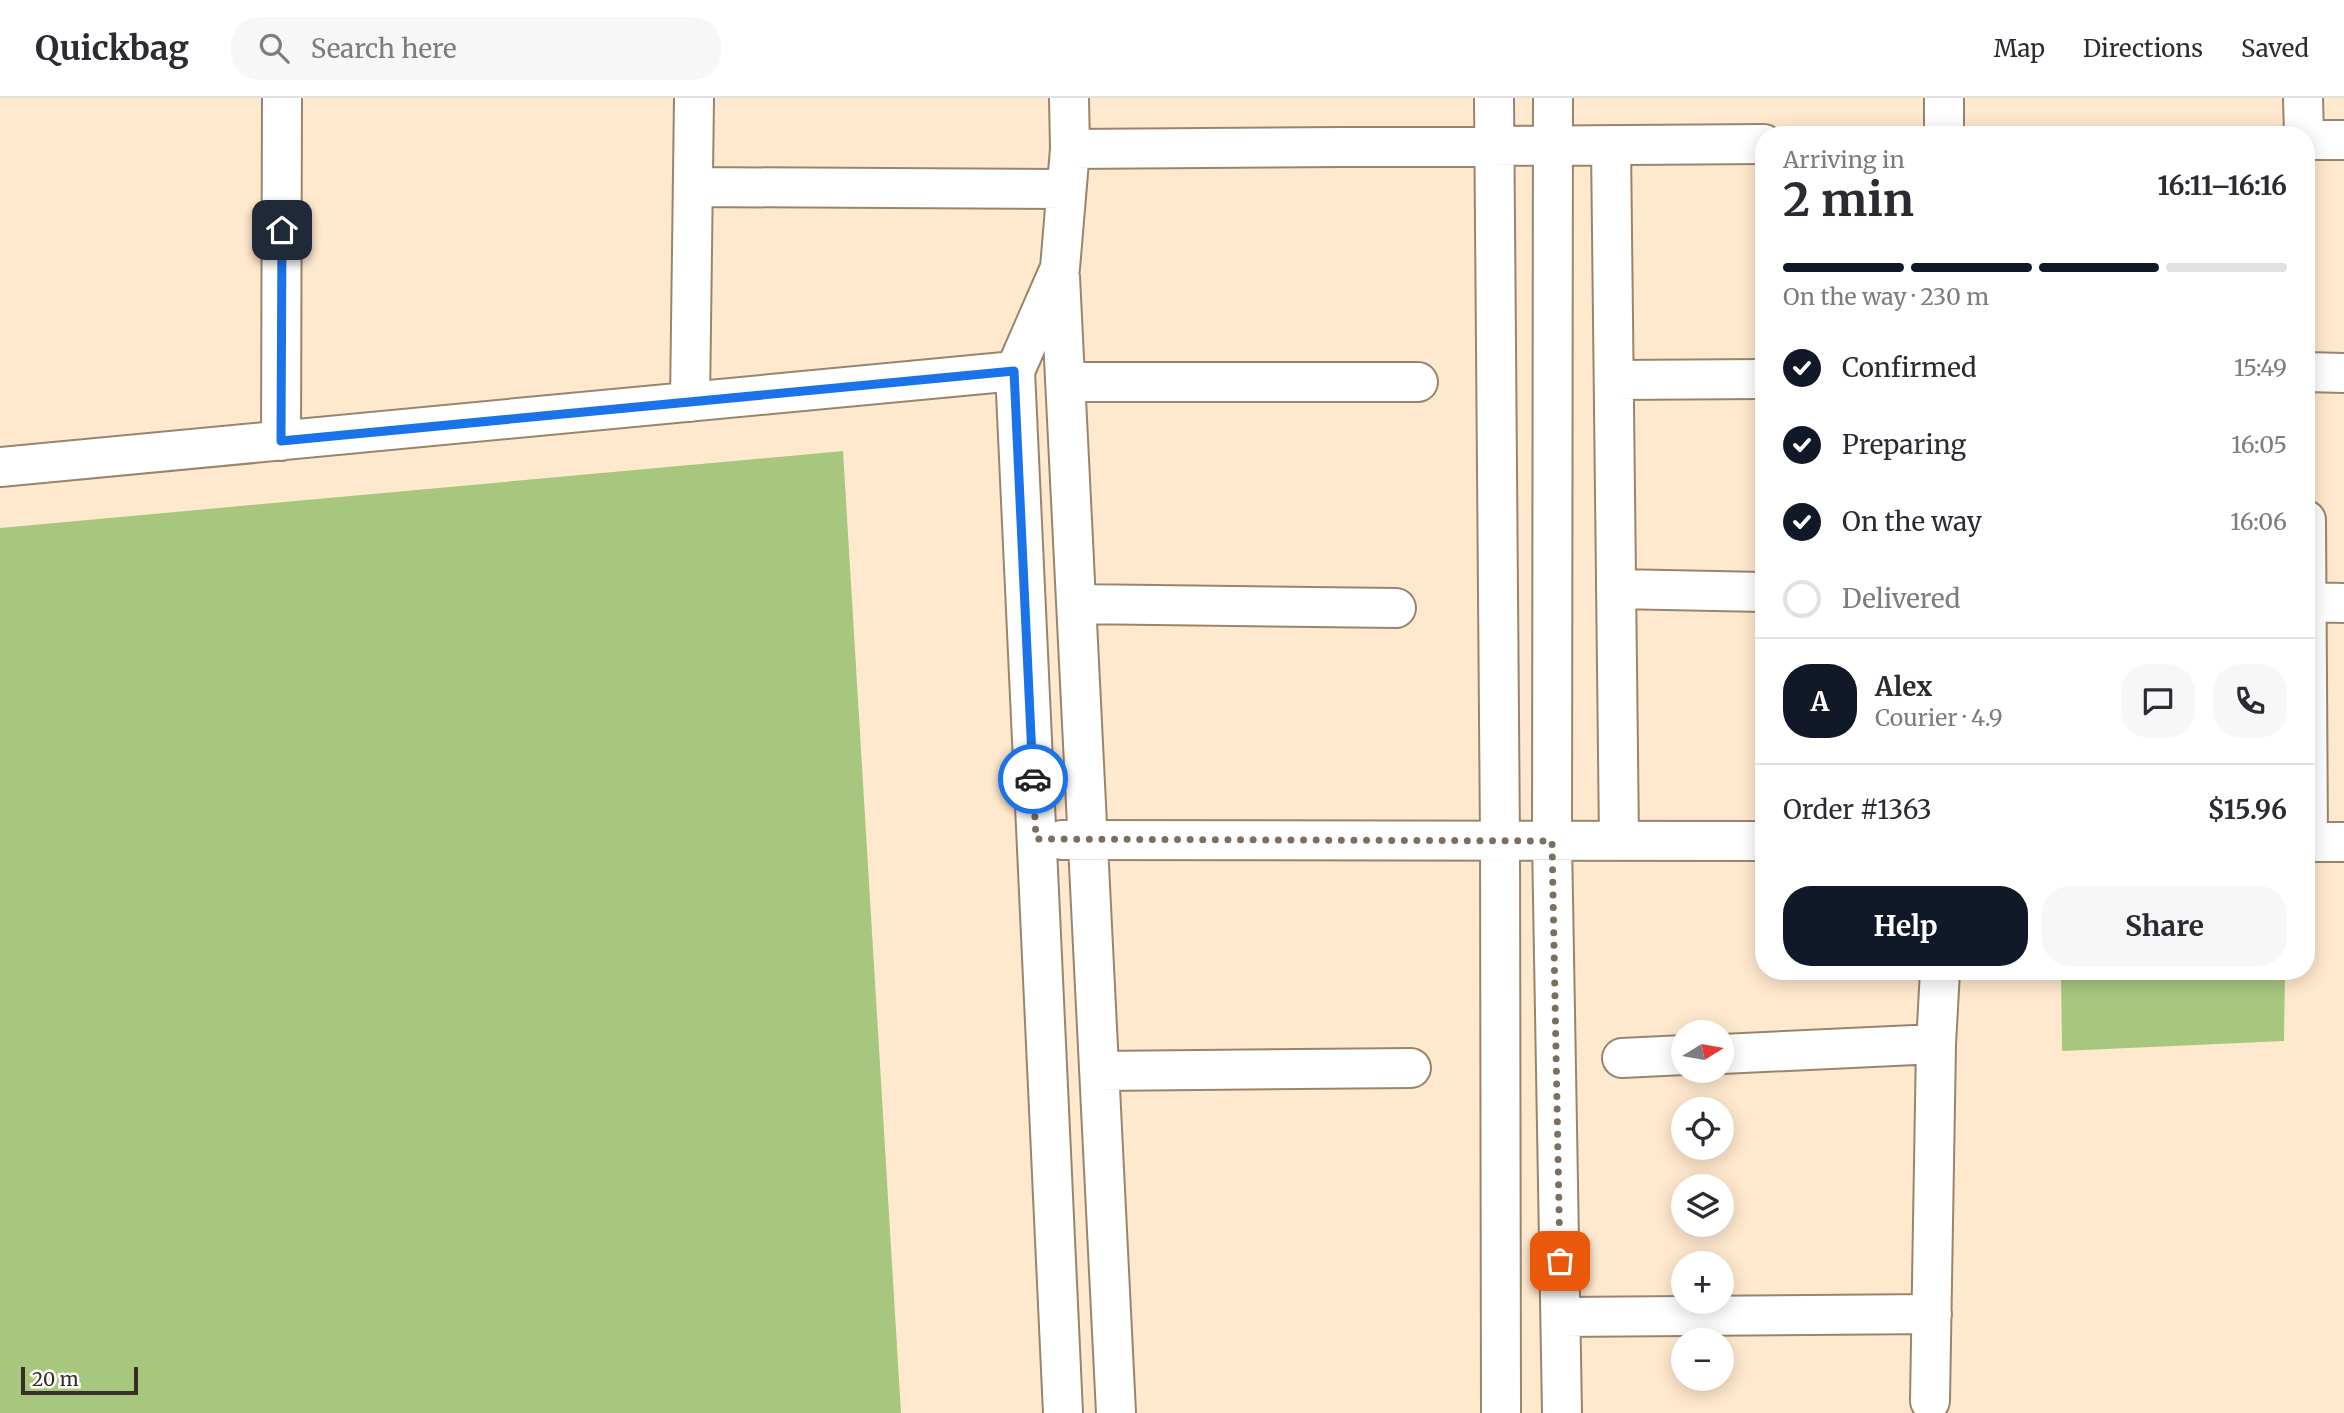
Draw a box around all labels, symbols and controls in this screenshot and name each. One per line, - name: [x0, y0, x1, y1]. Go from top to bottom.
- search box: [231, 17, 721, 80]
- text: Quickbag: [35, 28, 189, 69]
- icon: search: [255, 29, 293, 67]
- text: Search here: [311, 32, 457, 65]
- text: Map: [1994, 33, 2045, 64]
- text: Directions: [2083, 33, 2203, 64]
- text: Saved: [2241, 33, 2309, 64]
- text: Arriving in: [1783, 145, 1905, 174]
- text: 16:11–16:16: [2158, 169, 2287, 202]
- text: 2 min: [1783, 171, 1914, 229]
- pin: [252, 200, 312, 260]
- icon: home: [263, 211, 301, 249]
- text: On the way · 230 m: [1783, 282, 1989, 311]
- icon: check: [1783, 349, 1821, 387]
- text: Confirmed: [1842, 351, 1977, 384]
- text: 15:49: [2234, 353, 2287, 382]
- icon: check: [1783, 426, 1821, 464]
- text: Preparing: [1842, 428, 1966, 461]
- text: 16:05: [2231, 430, 2287, 459]
- icon: check: [1783, 503, 1821, 541]
- text: On the way: [1842, 505, 1982, 538]
- text: 16:06: [2230, 507, 2287, 536]
- text: Delivered: [1842, 582, 1961, 615]
- button: chat: [2121, 664, 2195, 738]
- button: phone: [2213, 664, 2287, 738]
- text: Alex: [1875, 670, 1932, 703]
- text: A: [1811, 685, 1829, 718]
- text: Courier · 4.9: [1875, 703, 2003, 732]
- courier: [998, 744, 1068, 814]
- icon: car: [1014, 760, 1052, 798]
- text: Order #1363: [1783, 793, 1932, 826]
- text: $15.96: [2208, 793, 2287, 826]
- button: Help: [1783, 886, 2028, 966]
- button: Share: [2042, 886, 2287, 966]
- north arrow: [1671, 1020, 1734, 1083]
- map controls: [1671, 1020, 1734, 1391]
- button: locate: [1671, 1097, 1734, 1160]
- button: layers: [1671, 1174, 1734, 1237]
- pin: [1530, 1231, 1590, 1291]
- icon: bag: [1541, 1242, 1579, 1280]
- button: +: [1671, 1251, 1734, 1314]
- button: −: [1671, 1328, 1734, 1391]
- scale bar: [21, 1364, 138, 1396]
- text: 20 m: [32, 1367, 79, 1391]

